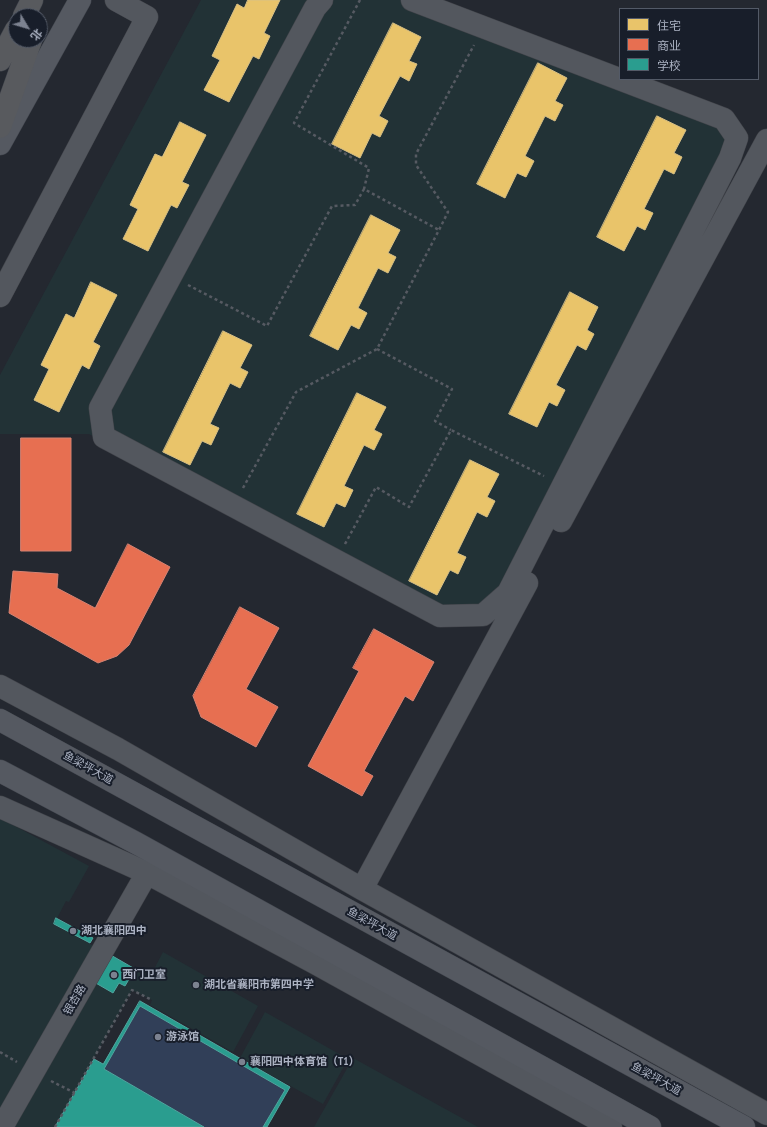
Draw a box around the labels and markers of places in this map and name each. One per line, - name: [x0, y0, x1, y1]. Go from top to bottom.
- place label: 湖北襄阳四中: [81, 924, 147, 938]
- marker: 湖北襄阳四中: [68, 926, 78, 936]
- place label: 西门卫室: [122, 968, 166, 982]
- marker: 西门卫室: [109, 970, 119, 980]
- place label: 湖北省襄阳市第四中学: [204, 978, 314, 992]
- marker: 湖北省襄阳市第四中学: [191, 980, 201, 990]
- place label: 游泳馆: [166, 1030, 199, 1044]
- marker: 游泳馆: [153, 1032, 163, 1042]
- place label: 襄阳四中体育馆（T1）: [250, 1055, 359, 1069]
- marker: 襄阳四中体育馆（T1）: [237, 1057, 247, 1067]

